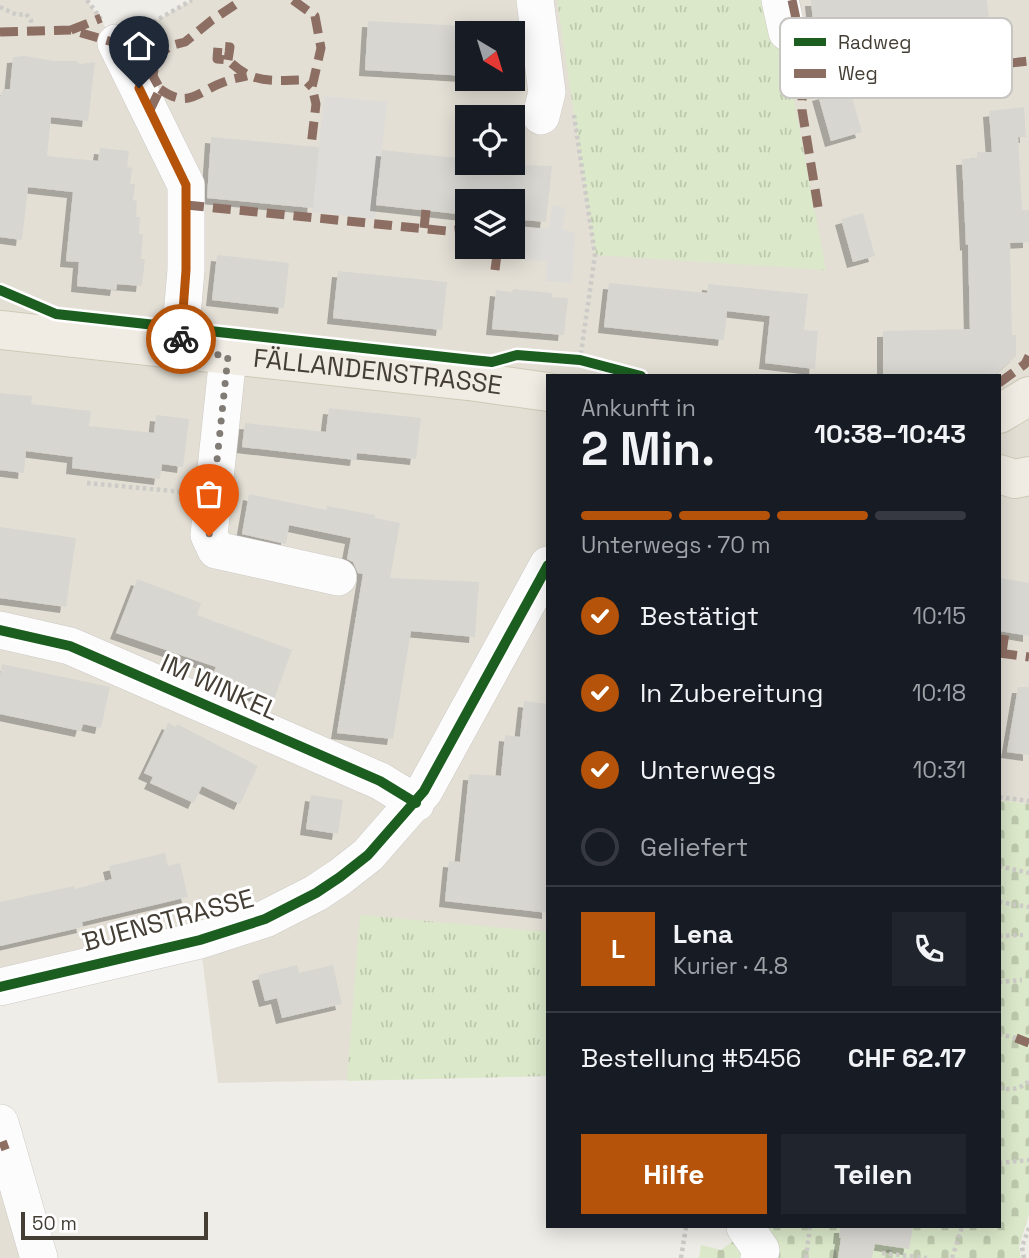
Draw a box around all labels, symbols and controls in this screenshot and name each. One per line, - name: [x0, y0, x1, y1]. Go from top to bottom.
- pin: [109, 16, 169, 88]
- legend: [780, 18, 1012, 98]
- north arrow: [455, 21, 525, 91]
- map controls: [455, 21, 525, 259]
- icon: home: [120, 27, 158, 65]
- text: Radweg: [838, 30, 911, 55]
- text: Weg: [838, 61, 878, 86]
- button: locate: [455, 105, 525, 175]
- button: layers: [455, 189, 525, 259]
- courier: [146, 304, 216, 374]
- icon: bike: [162, 320, 200, 358]
- street label: FÄLLANDENSTRASSE: [252, 341, 504, 402]
- text: Ankunft in: [581, 393, 696, 423]
- text: 10:38–10:43: [814, 417, 966, 451]
- text: 2 Min.: [581, 420, 715, 478]
- pin: [179, 464, 239, 536]
- icon: bag: [190, 475, 228, 513]
- text: Unterwegs · 70 m: [581, 530, 771, 560]
- icon: check: [581, 597, 619, 635]
- text: Bestätigt: [640, 599, 759, 633]
- text: 10:15: [912, 601, 966, 631]
- street label: IM WINKEL: [155, 646, 285, 728]
- icon: check: [581, 674, 619, 712]
- text: In Zubereitung: [640, 676, 824, 710]
- text: 10:18: [912, 678, 966, 708]
- icon: check: [581, 751, 619, 789]
- text: Unterwegs: [640, 753, 776, 787]
- text: 10:31: [913, 755, 966, 785]
- text: Geliefert: [640, 830, 748, 864]
- street label: BUENSTRASSE: [79, 881, 257, 959]
- button: phone: [892, 912, 966, 986]
- text: Lena: [673, 917, 733, 951]
- text: L: [611, 932, 625, 966]
- text: Kurier · 4.8: [673, 951, 788, 981]
- text: Bestellung #5456: [581, 1041, 801, 1075]
- text: CHF 62.17: [848, 1041, 966, 1075]
- button: Hilfe: [581, 1134, 767, 1214]
- button: Teilen: [781, 1134, 966, 1214]
- scale bar: [21, 1209, 208, 1241]
- text: 50 m: [32, 1211, 77, 1236]

